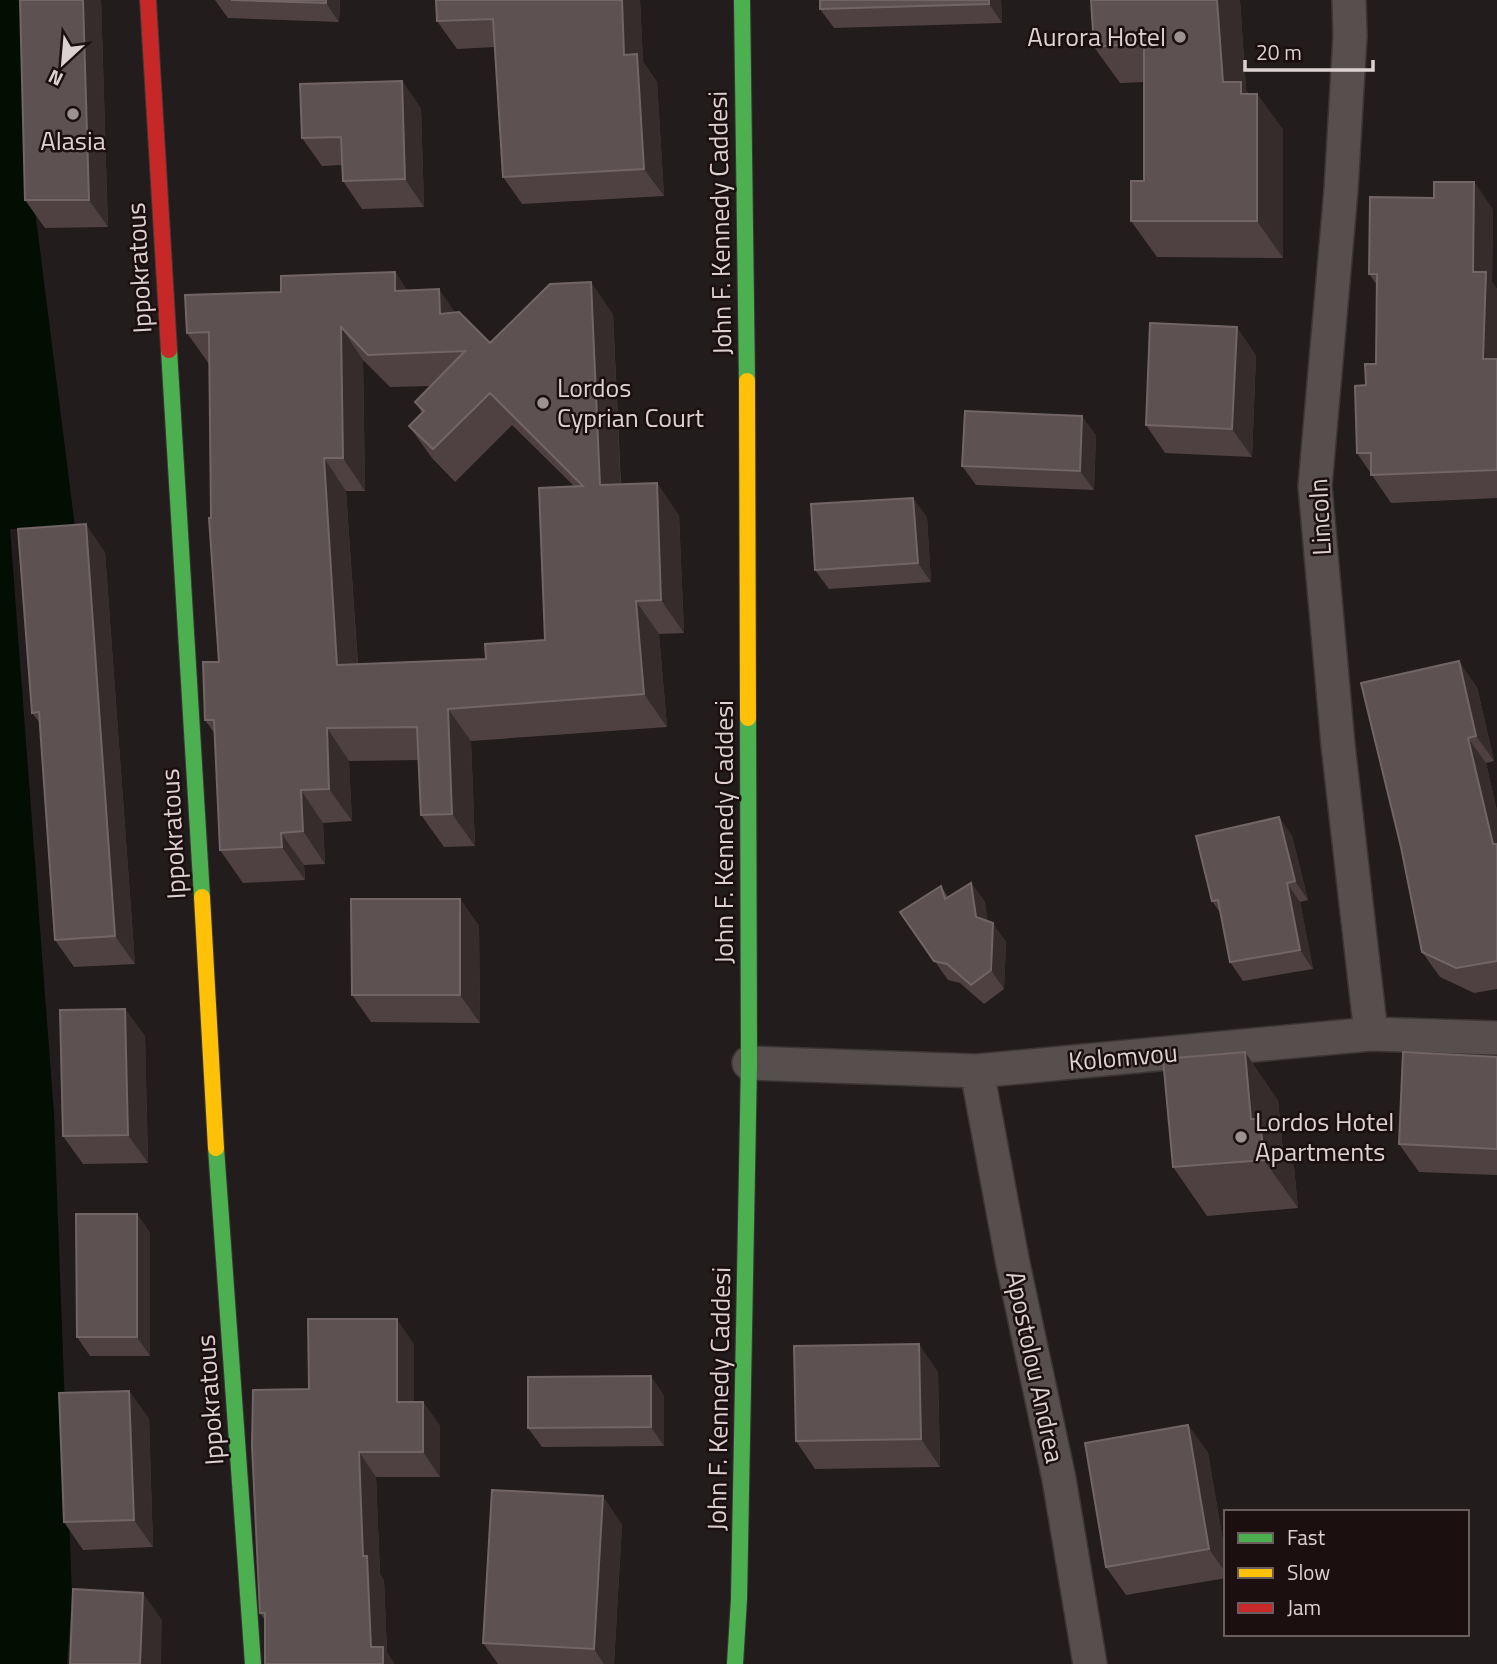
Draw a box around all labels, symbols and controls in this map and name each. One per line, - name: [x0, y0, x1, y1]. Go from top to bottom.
- place label: Aurora Hotel: [1027, 17, 1166, 56]
- north arrow: [28, 28, 98, 98]
- scale bar: [1245, 28, 1373, 72]
- marker: Aurora Hotel: [1172, 29, 1188, 45]
- text: 20 m: [1256, 36, 1302, 68]
- text: N: [43, 63, 68, 95]
- street label: John F. Kennedy Caddesi: [698, 91, 741, 355]
- marker: Alasia: [65, 106, 81, 122]
- place label: Alasia: [40, 121, 106, 160]
- street label: Ippokratous: [116, 202, 161, 334]
- place label: Lordos Cyprian Court: [557, 368, 704, 437]
- marker: Lordos Cyprian Court: [535, 395, 551, 411]
- street label: Lincoln: [1298, 478, 1341, 556]
- street label: John F. Kennedy Caddesi: [704, 700, 743, 964]
- street label: Ippokratous: [150, 768, 195, 900]
- street label: Kolomvou: [1067, 1032, 1179, 1081]
- place label: Lordos Hotel Apartments: [1255, 1102, 1394, 1171]
- marker: Lordos Hotel Apartments: [1233, 1129, 1249, 1145]
- street label: John F. Kennedy Caddesi: [697, 1267, 740, 1531]
- street label: Apostolou Andrea: [996, 1267, 1075, 1466]
- street label: Ippokratous: [185, 1333, 234, 1467]
- legend: [1224, 1510, 1469, 1636]
- text: Fast: [1287, 1521, 1326, 1553]
- text: Slow: [1287, 1556, 1330, 1588]
- text: Jam: [1287, 1591, 1321, 1623]

